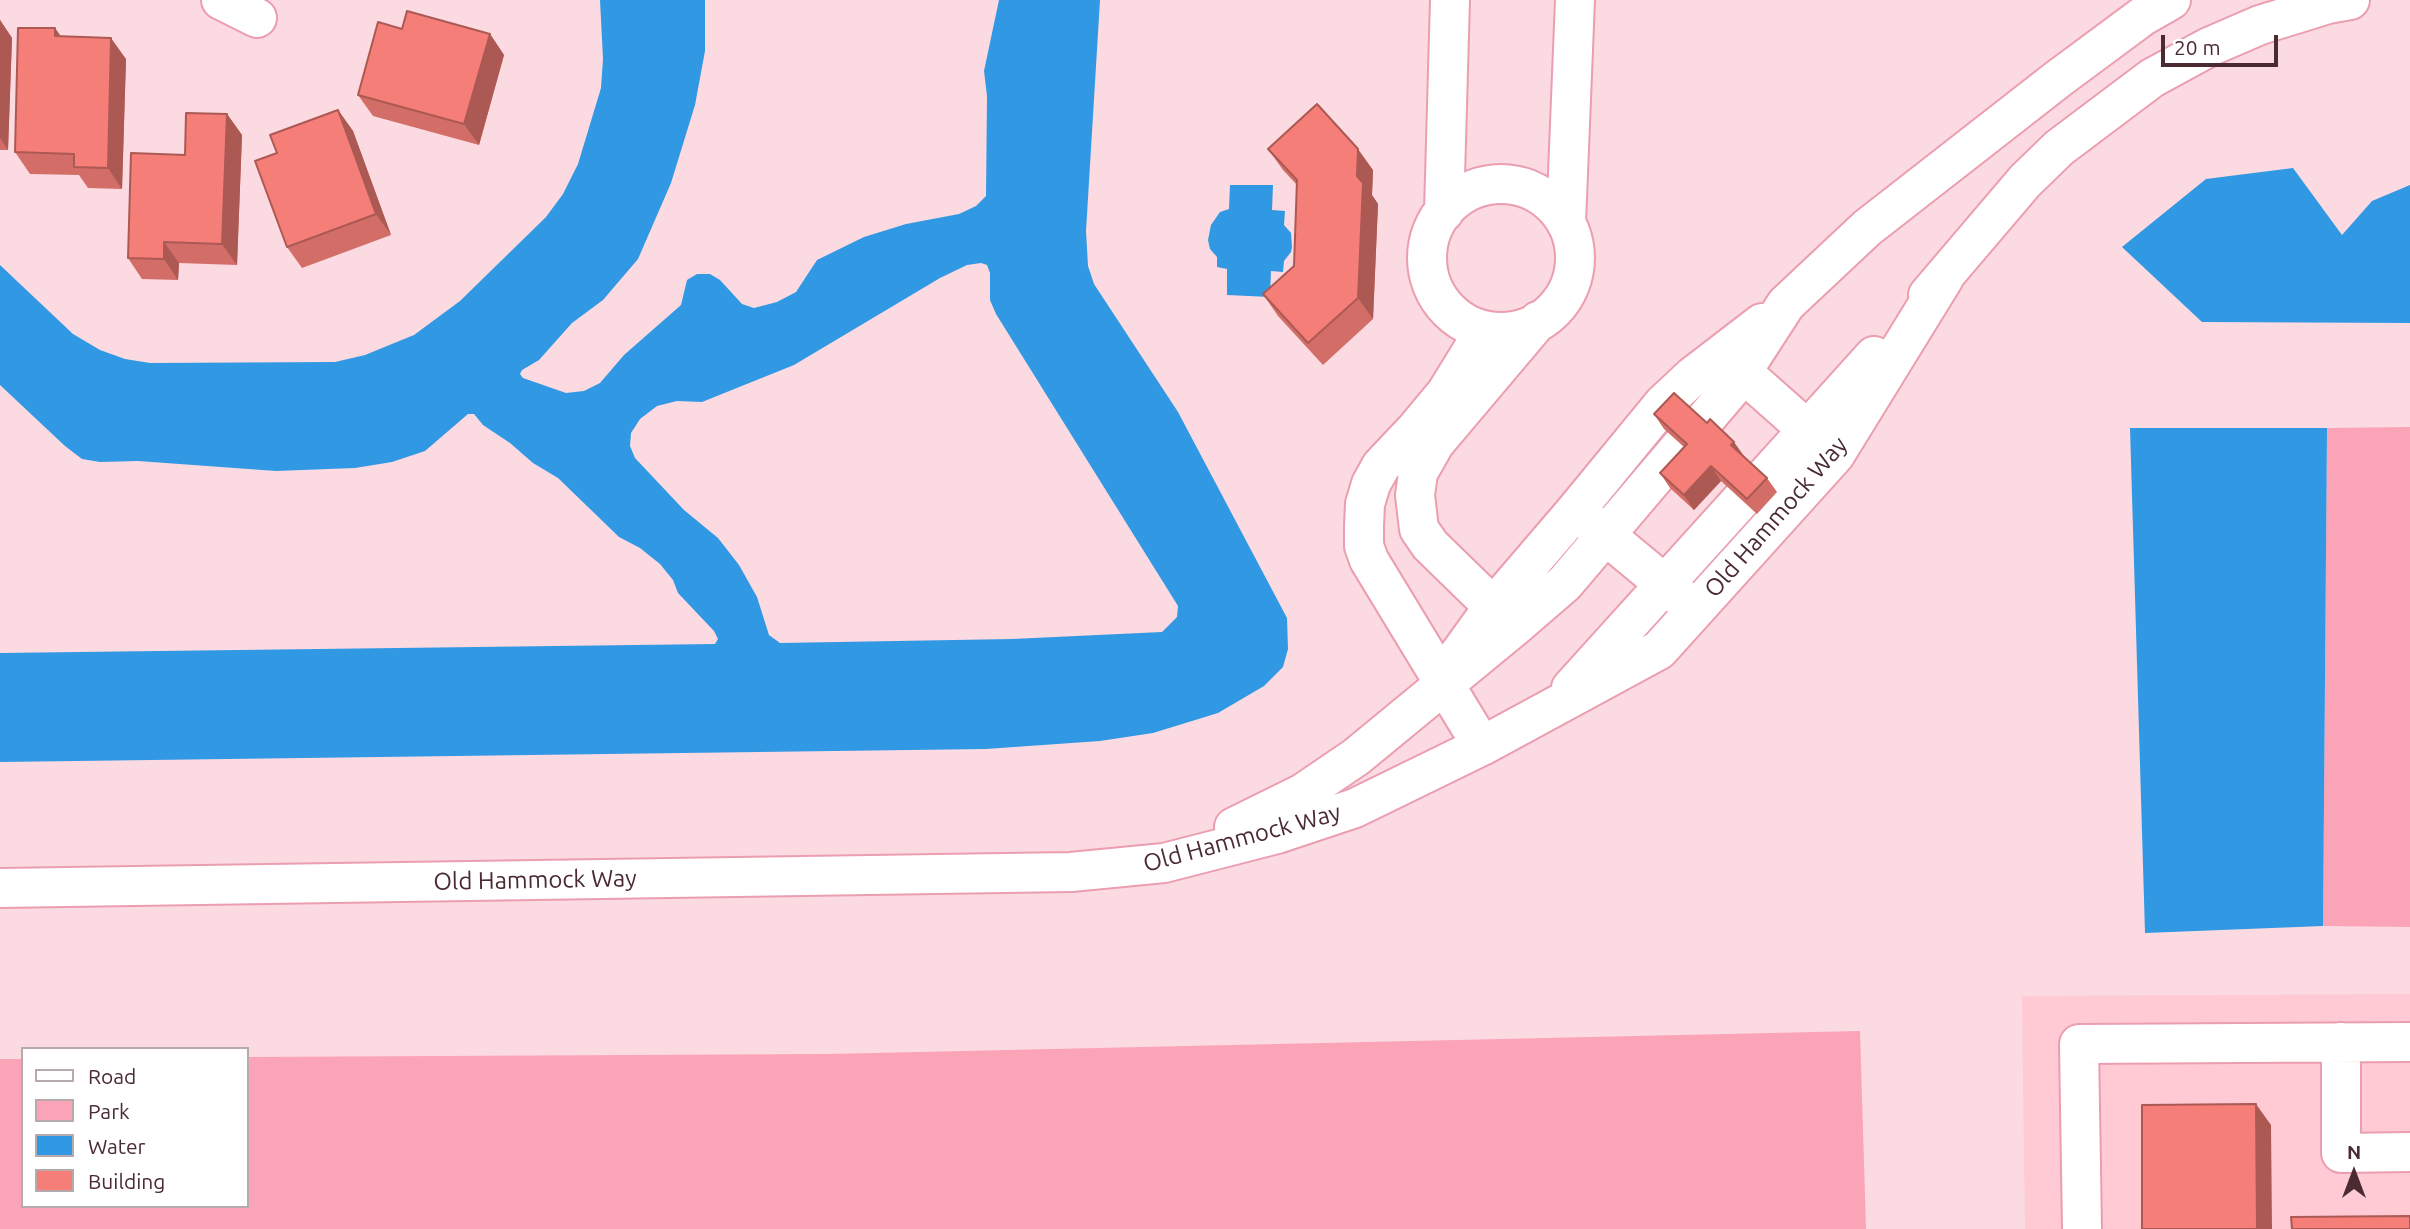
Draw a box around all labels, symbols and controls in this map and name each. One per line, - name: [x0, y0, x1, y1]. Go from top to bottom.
- scale bar: [2165, 21, 2282, 65]
- text: 20 m: [2174, 35, 2221, 59]
- street label: Old Hammock Way: [1698, 431, 1854, 603]
- street label: Old Hammock Way: [1140, 798, 1344, 878]
- street label: Old Hammock Way: [433, 864, 637, 896]
- legend: [21, 1047, 248, 1208]
- text: Road: [88, 1064, 136, 1088]
- text: Park: [88, 1099, 130, 1123]
- text: Water: [88, 1134, 146, 1158]
- north arrow: [2319, 1138, 2389, 1208]
- text: N: [2347, 1141, 2361, 1163]
- text: Building: [88, 1169, 165, 1193]

